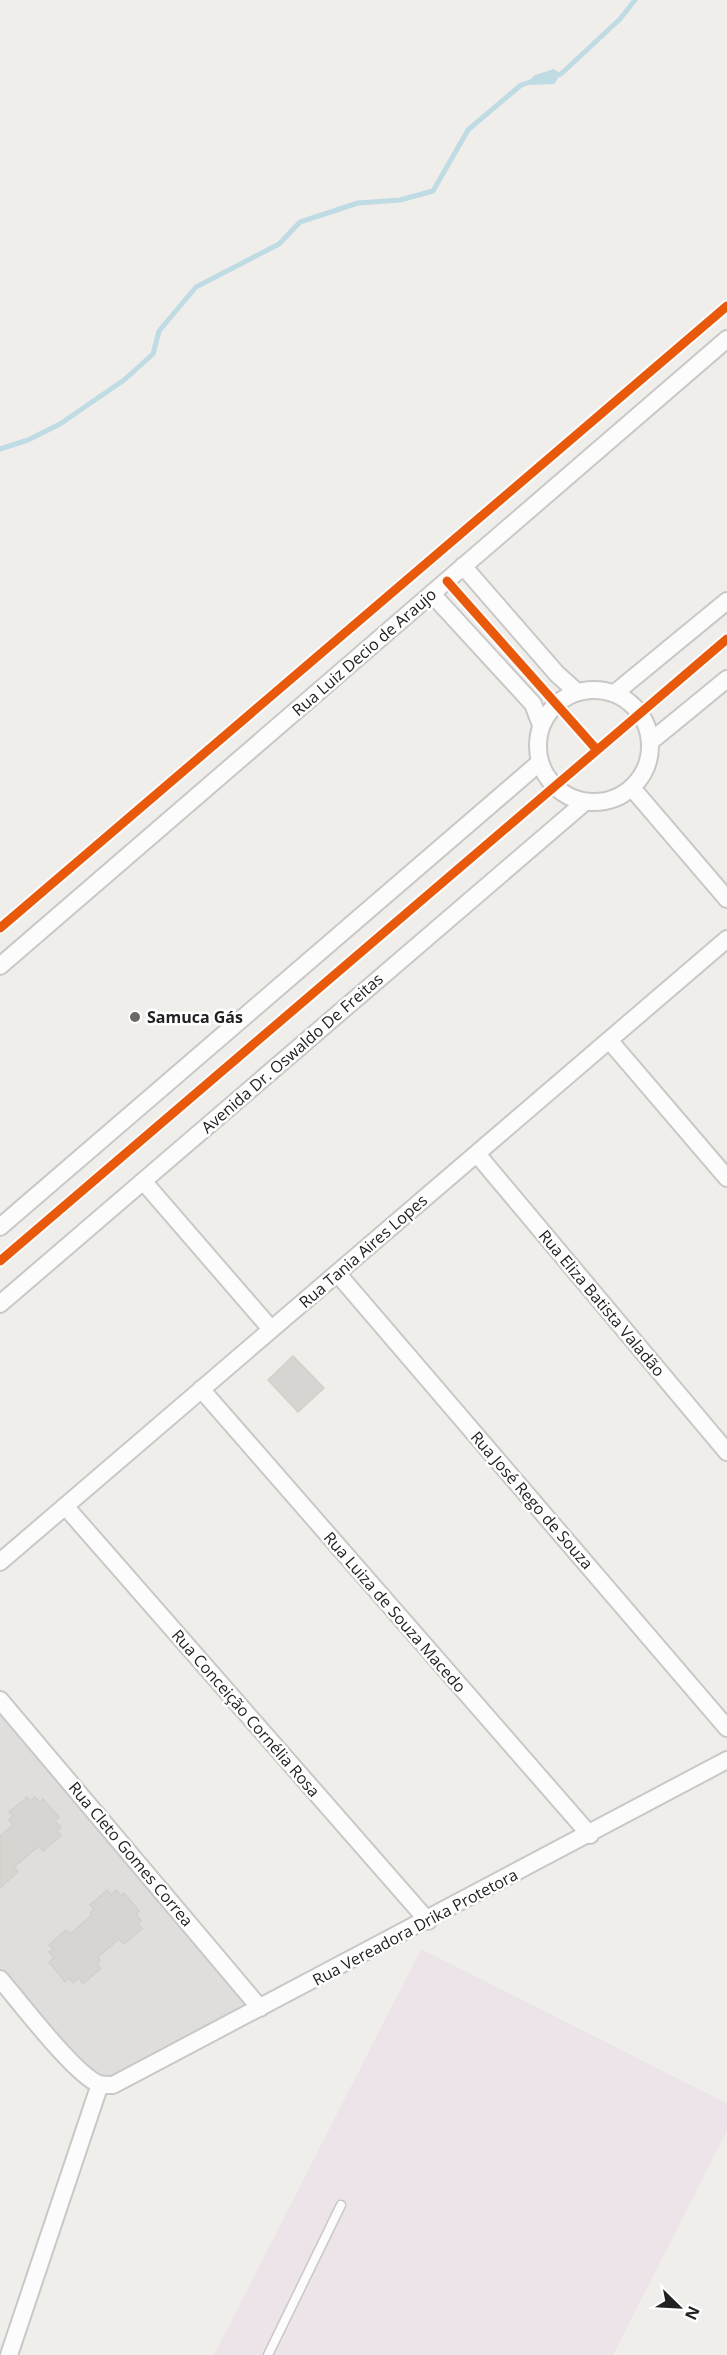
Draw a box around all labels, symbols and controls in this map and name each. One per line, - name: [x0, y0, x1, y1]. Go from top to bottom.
- street label: Rua Luiz Decio de Araujo: [287, 583, 441, 721]
- street label: Avenida Dr. Oswaldo De Freitas: [196, 968, 388, 1138]
- place label: Samuca Gás: [147, 1006, 243, 1028]
- marker: Samuca Gás: [128, 1010, 142, 1024]
- street label: Rua Tania Aires Lopes: [294, 1189, 432, 1313]
- street label: Rua Eliza Batista Valadão: [534, 1225, 670, 1381]
- street label: Rua José Rego de Souza: [466, 1426, 598, 1574]
- street label: Rua Luiza de Souza Macedo: [319, 1527, 471, 1697]
- street label: Rua Conceição Cornélia Rosa: [167, 1624, 325, 1802]
- street label: Rua Cleto Gomes Correa: [64, 1777, 198, 1931]
- street label: Rua Vereadora Drika Protetora: [308, 1863, 522, 1991]
- north arrow: [649, 2277, 709, 2337]
- text: N: [680, 2303, 705, 2324]

